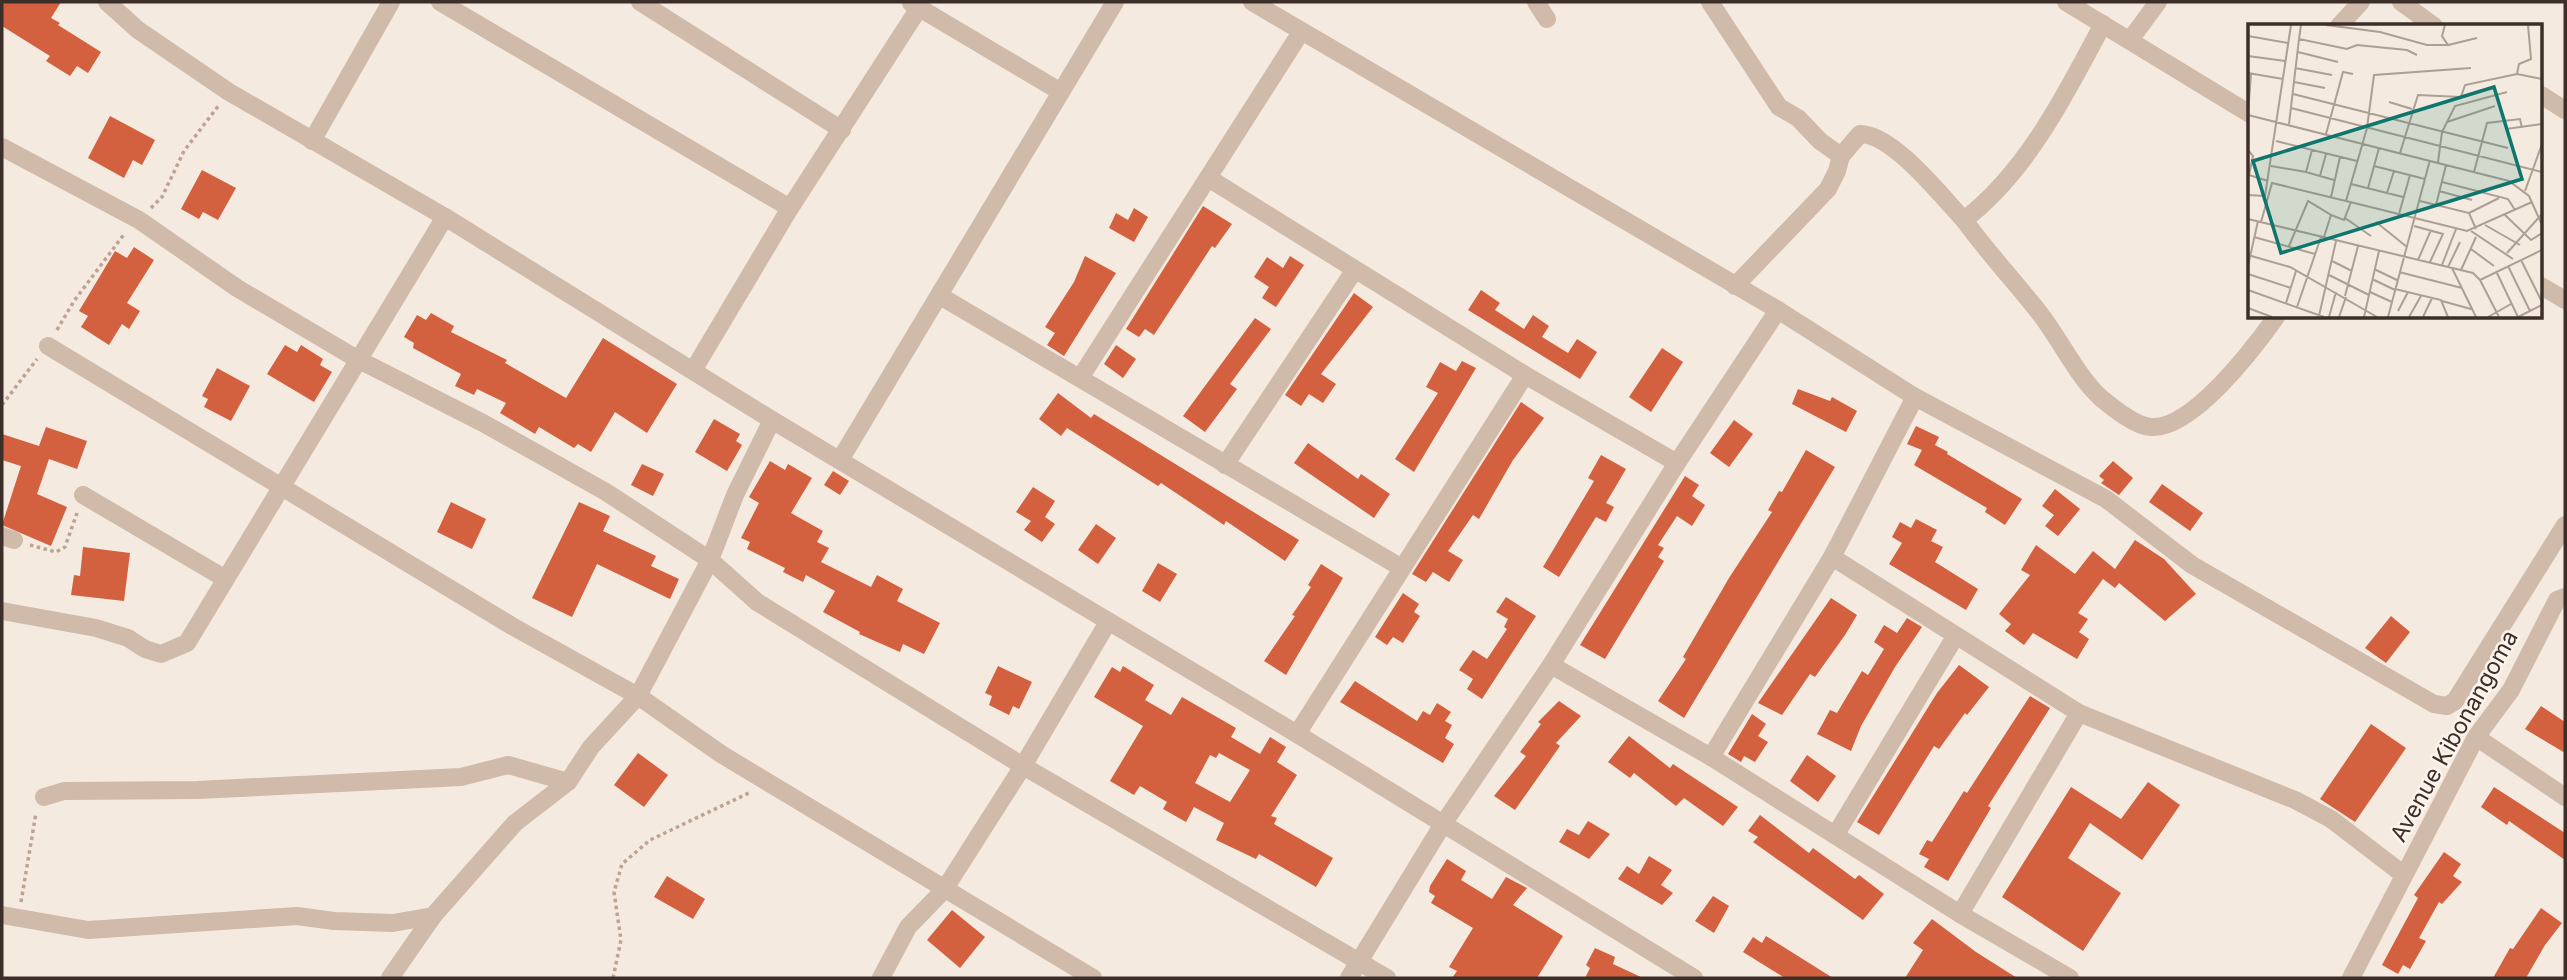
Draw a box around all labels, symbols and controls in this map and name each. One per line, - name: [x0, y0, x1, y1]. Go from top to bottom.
- inset map: [2248, 24, 2542, 318]
- street label: Avenue Kibonangoma: [2384, 625, 2524, 847]

